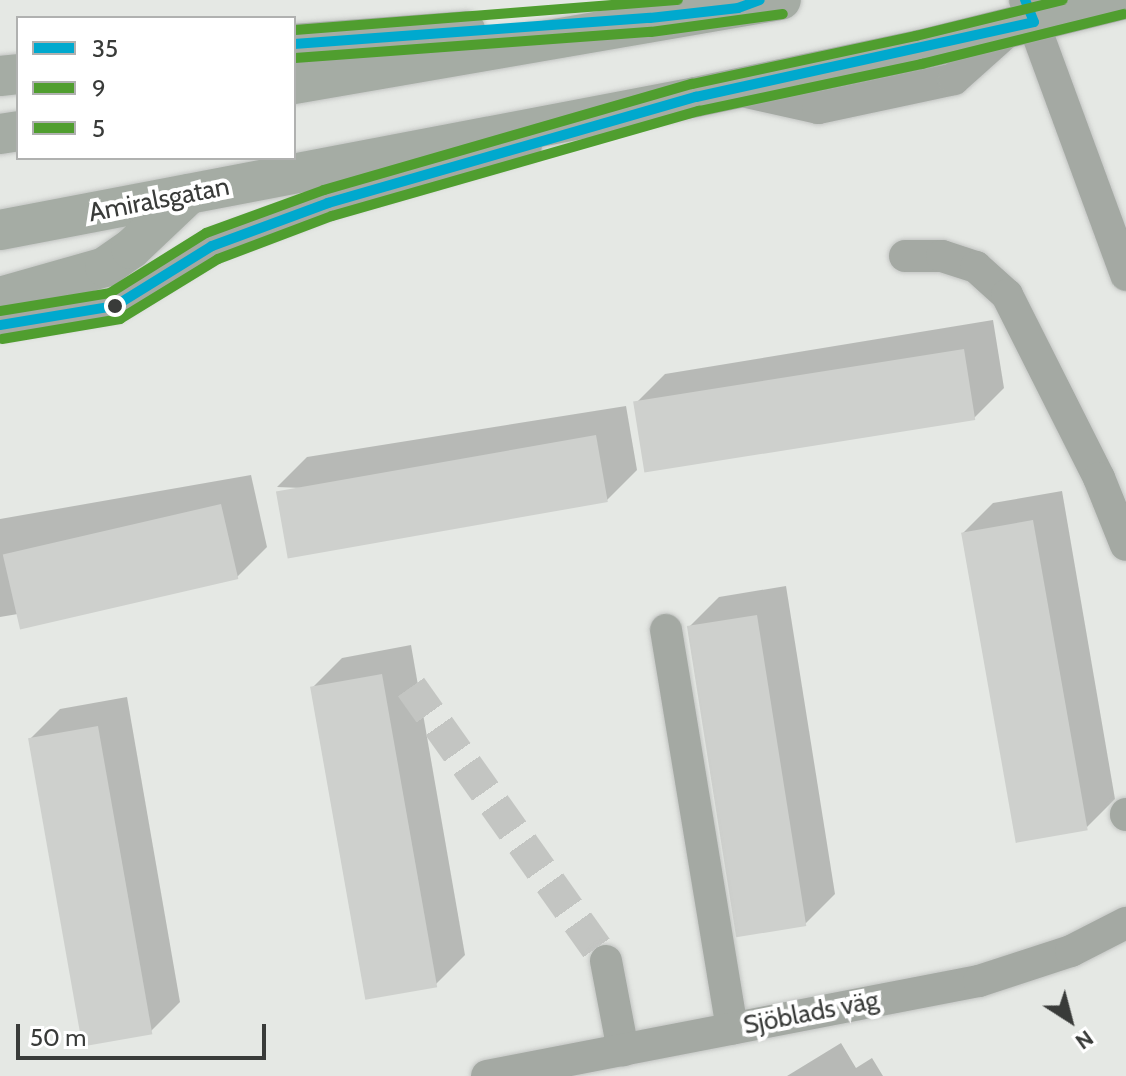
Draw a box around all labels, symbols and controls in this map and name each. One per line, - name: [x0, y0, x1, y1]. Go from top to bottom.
- legend: [16, 16, 296, 160]
- text: 35: [92, 34, 118, 63]
- text: 9: [92, 74, 106, 103]
- text: 5: [92, 114, 105, 143]
- street label: Amiralsgatan: [86, 171, 232, 229]
- unlabelled marker: [107, 298, 123, 314]
- north arrow: [1030, 980, 1110, 1060]
- street label: Sjöblads väg: [741, 985, 881, 1041]
- scale bar: [20, 1008, 270, 1058]
- text: 50 m: [30, 1023, 86, 1052]
- text: N: [1070, 1024, 1099, 1055]

